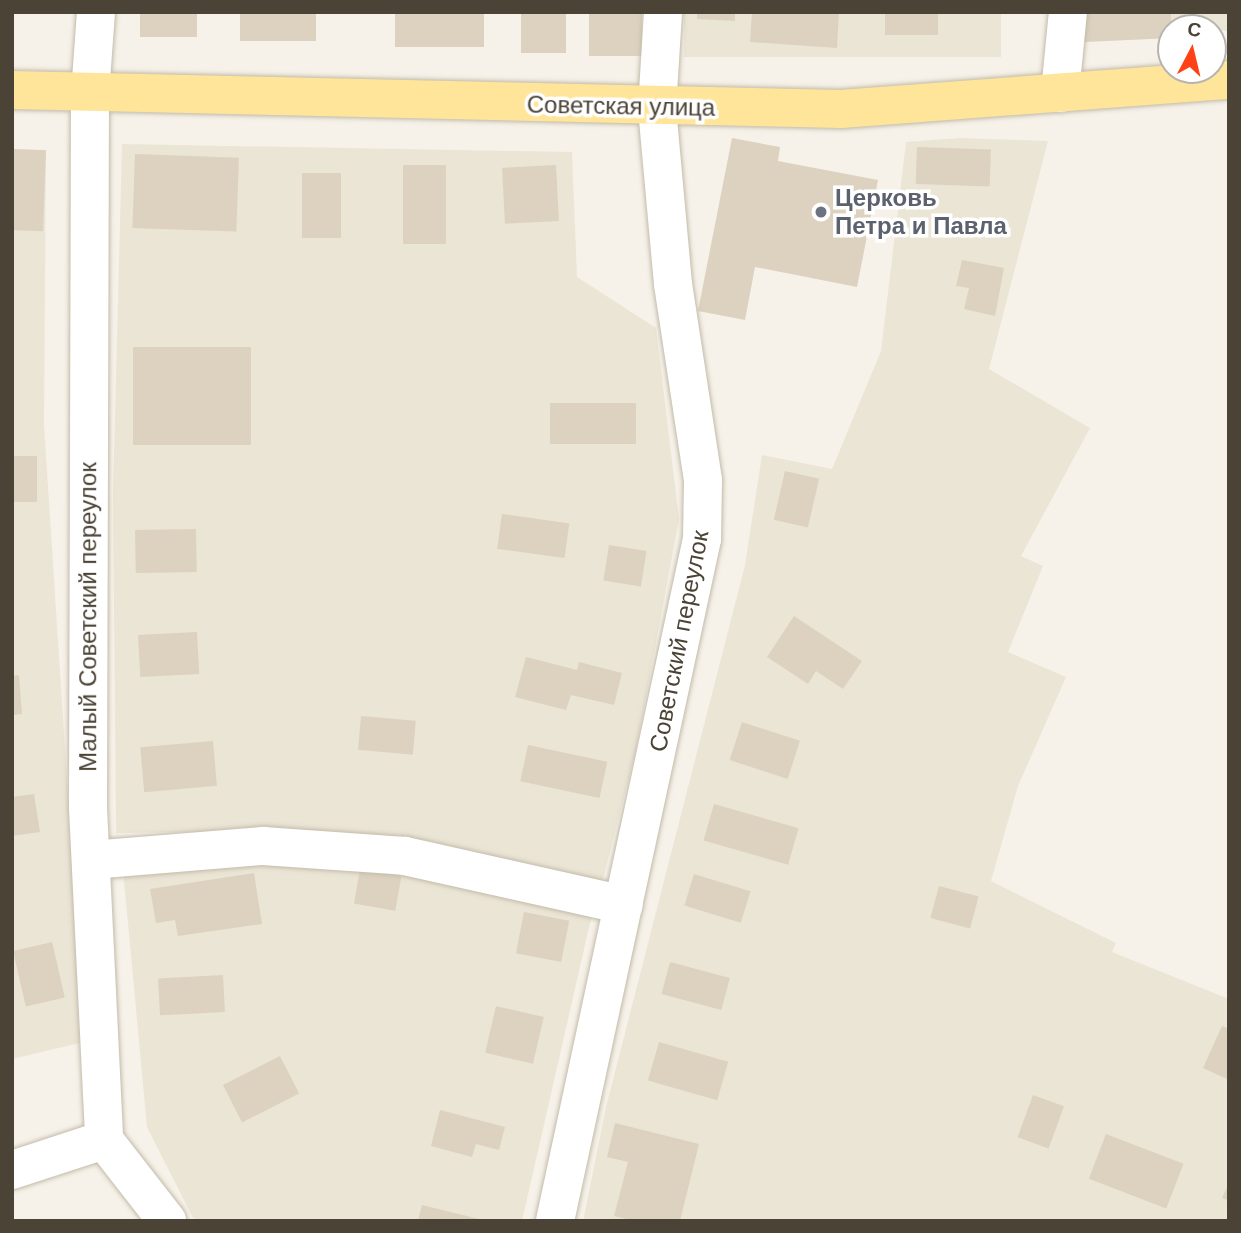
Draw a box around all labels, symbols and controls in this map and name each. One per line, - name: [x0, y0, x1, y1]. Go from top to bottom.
- north arrow: [1157, 14, 1227, 84]
- text: С: [1186, 18, 1202, 41]
- street label: Советская улица: [527, 90, 715, 122]
- place label: Церковь Петра и Павла: [835, 184, 1007, 240]
- marker: Церковь Петра и Павла: [813, 204, 829, 220]
- street label: Малый Советский переулок: [74, 462, 102, 772]
- street label: Советский переулок: [643, 528, 715, 754]

